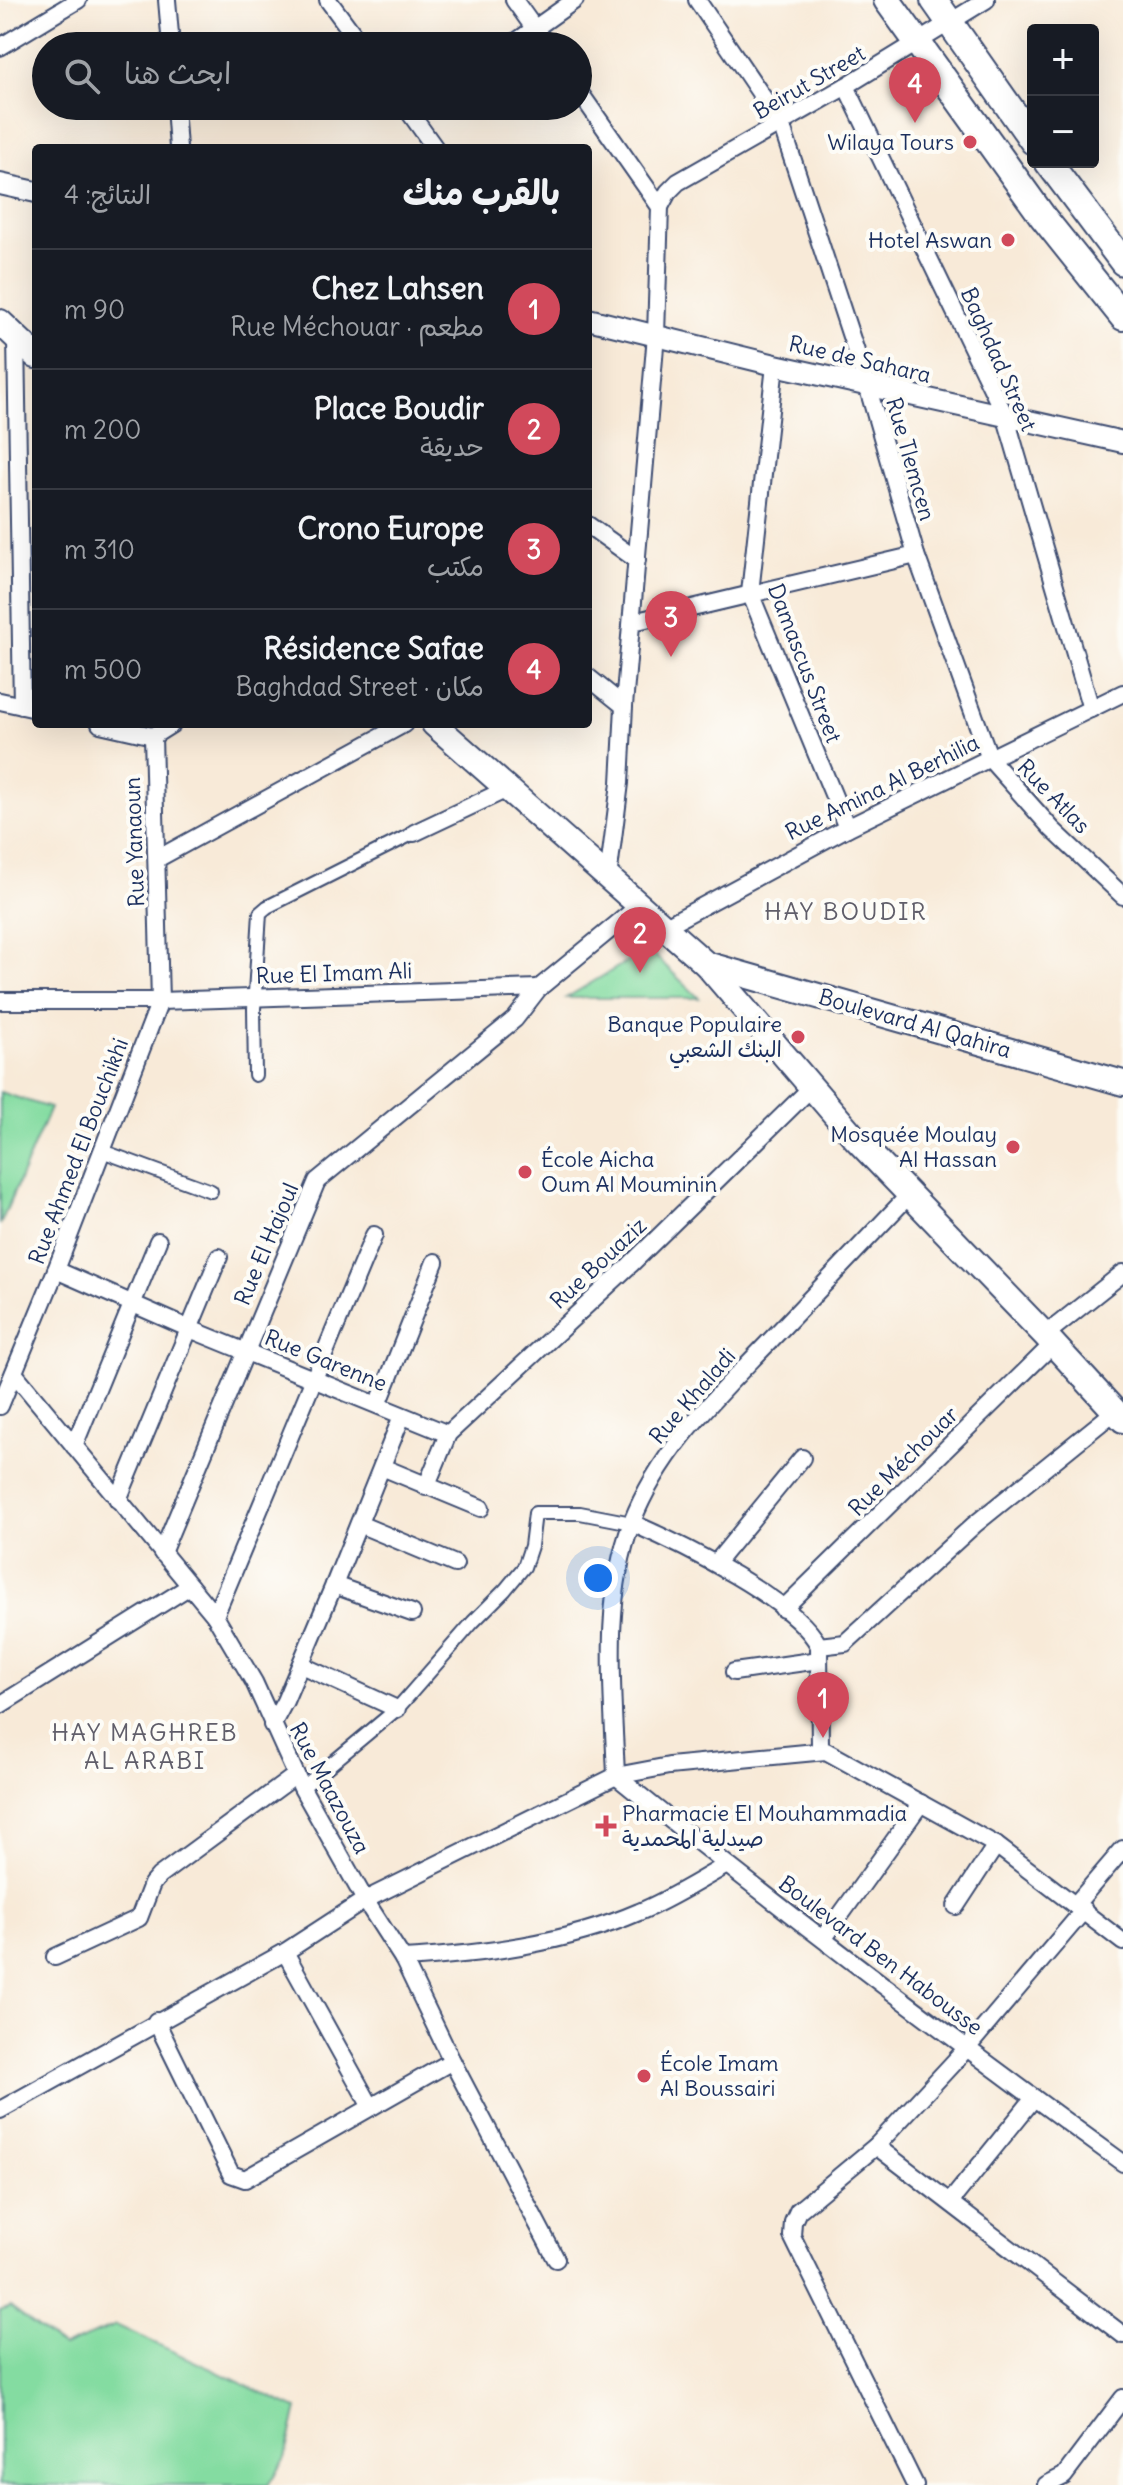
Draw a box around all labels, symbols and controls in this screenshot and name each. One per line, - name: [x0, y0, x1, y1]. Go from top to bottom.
- map controls: [1027, 24, 1099, 168]
- button: +: [1027, 24, 1099, 96]
- search box: [32, 32, 592, 120]
- street label: Beirut Street: [748, 39, 870, 125]
- icon: search: [60, 54, 104, 98]
- text: ابحث هنا: [124, 54, 231, 92]
- pin: 4: [889, 57, 941, 123]
- button: −: [1027, 96, 1099, 168]
- place label: Wilaya Tours: [827, 128, 954, 156]
- marker: Wilaya Tours: [961, 133, 979, 151]
- text: بالقرب منك: [403, 171, 560, 214]
- text: النتائج: 4: [64, 178, 151, 211]
- place label: Hotel Aswan: [868, 226, 992, 254]
- marker: Hotel Aswan: [999, 231, 1017, 249]
- text: Chez Lahsen: [312, 269, 484, 307]
- street label: Baghdad Street: [955, 283, 1043, 435]
- text: 90 m: [64, 293, 125, 326]
- text: 1: [529, 293, 539, 326]
- text: مطعم · Rue Méchouar: [230, 310, 484, 343]
- street label: Rue de Sahara: [786, 329, 934, 389]
- text: Place Boudir: [314, 389, 484, 427]
- street label: Rue Tlemcen: [880, 394, 942, 524]
- text: 200 m: [64, 413, 141, 446]
- text: 2: [527, 413, 541, 446]
- text: حديقة: [420, 430, 484, 463]
- text: Crono Europe: [298, 509, 484, 547]
- text: 310 m: [64, 533, 135, 566]
- text: 3: [527, 533, 541, 566]
- text: مكتب: [427, 550, 484, 583]
- street label: Damascus Street: [762, 580, 848, 746]
- pin: 3: [645, 591, 697, 657]
- text: Résidence Safae: [264, 629, 484, 667]
- text: 500 m: [64, 653, 142, 686]
- text: 4: [526, 653, 542, 686]
- text: مكان · Baghdad Street: [235, 670, 484, 703]
- street label: Rue Amina Al Berhilia: [781, 728, 983, 846]
- street label: Rue Atlas: [1012, 753, 1096, 839]
- street label: Rue Yanaoun: [118, 777, 150, 907]
- district label: HAY BOUDIR: [764, 896, 928, 926]
- pin: 2: [614, 907, 666, 973]
- street label: Rue El Imam Ali: [255, 956, 413, 990]
- street label: Boulevard Al Qahira: [816, 982, 1014, 1064]
- place label: Banque Populaire البنك الشعبي: [607, 1010, 782, 1069]
- marker: Banque Populaire البنك الشعبي: [789, 1028, 807, 1046]
- street label: Rue Ahmed El Bouchikhi: [22, 1034, 134, 1268]
- place label: Mosquée Moulay Al Hassan: [830, 1120, 997, 1173]
- marker: Mosquée Moulay Al Hassan: [1004, 1138, 1022, 1156]
- place label: École Aicha Oum Al Mouminin: [541, 1145, 717, 1198]
- marker: École Aicha Oum Al Mouminin: [516, 1163, 534, 1181]
- street label: Rue El Hajoul: [228, 1179, 304, 1309]
- street label: Rue Bouaziz: [544, 1211, 652, 1315]
- street label: Rue Garenne: [261, 1323, 391, 1397]
- street label: Rue Khaladi: [643, 1342, 741, 1450]
- street label: Rue Méchouar: [842, 1400, 964, 1522]
- your location: [578, 1558, 618, 1598]
- pin: 1: [797, 1672, 849, 1738]
- district label: HAY MAGHREB AL ARABI: [51, 1717, 239, 1775]
- street label: Rue Maazouza: [284, 1717, 376, 1859]
- place label: Pharmacie El Mouhammadia صيدلية المحمدية: [622, 1799, 907, 1852]
- marker: Pharmacie El Mouhammadia صيدلية المحمدية: [597, 1817, 615, 1835]
- street label: Boulevard Ben Habousse: [773, 1869, 989, 2041]
- place label: École Imam Al Boussairi: [660, 2049, 779, 2102]
- marker: École Imam Al Boussairi: [635, 2067, 653, 2085]

